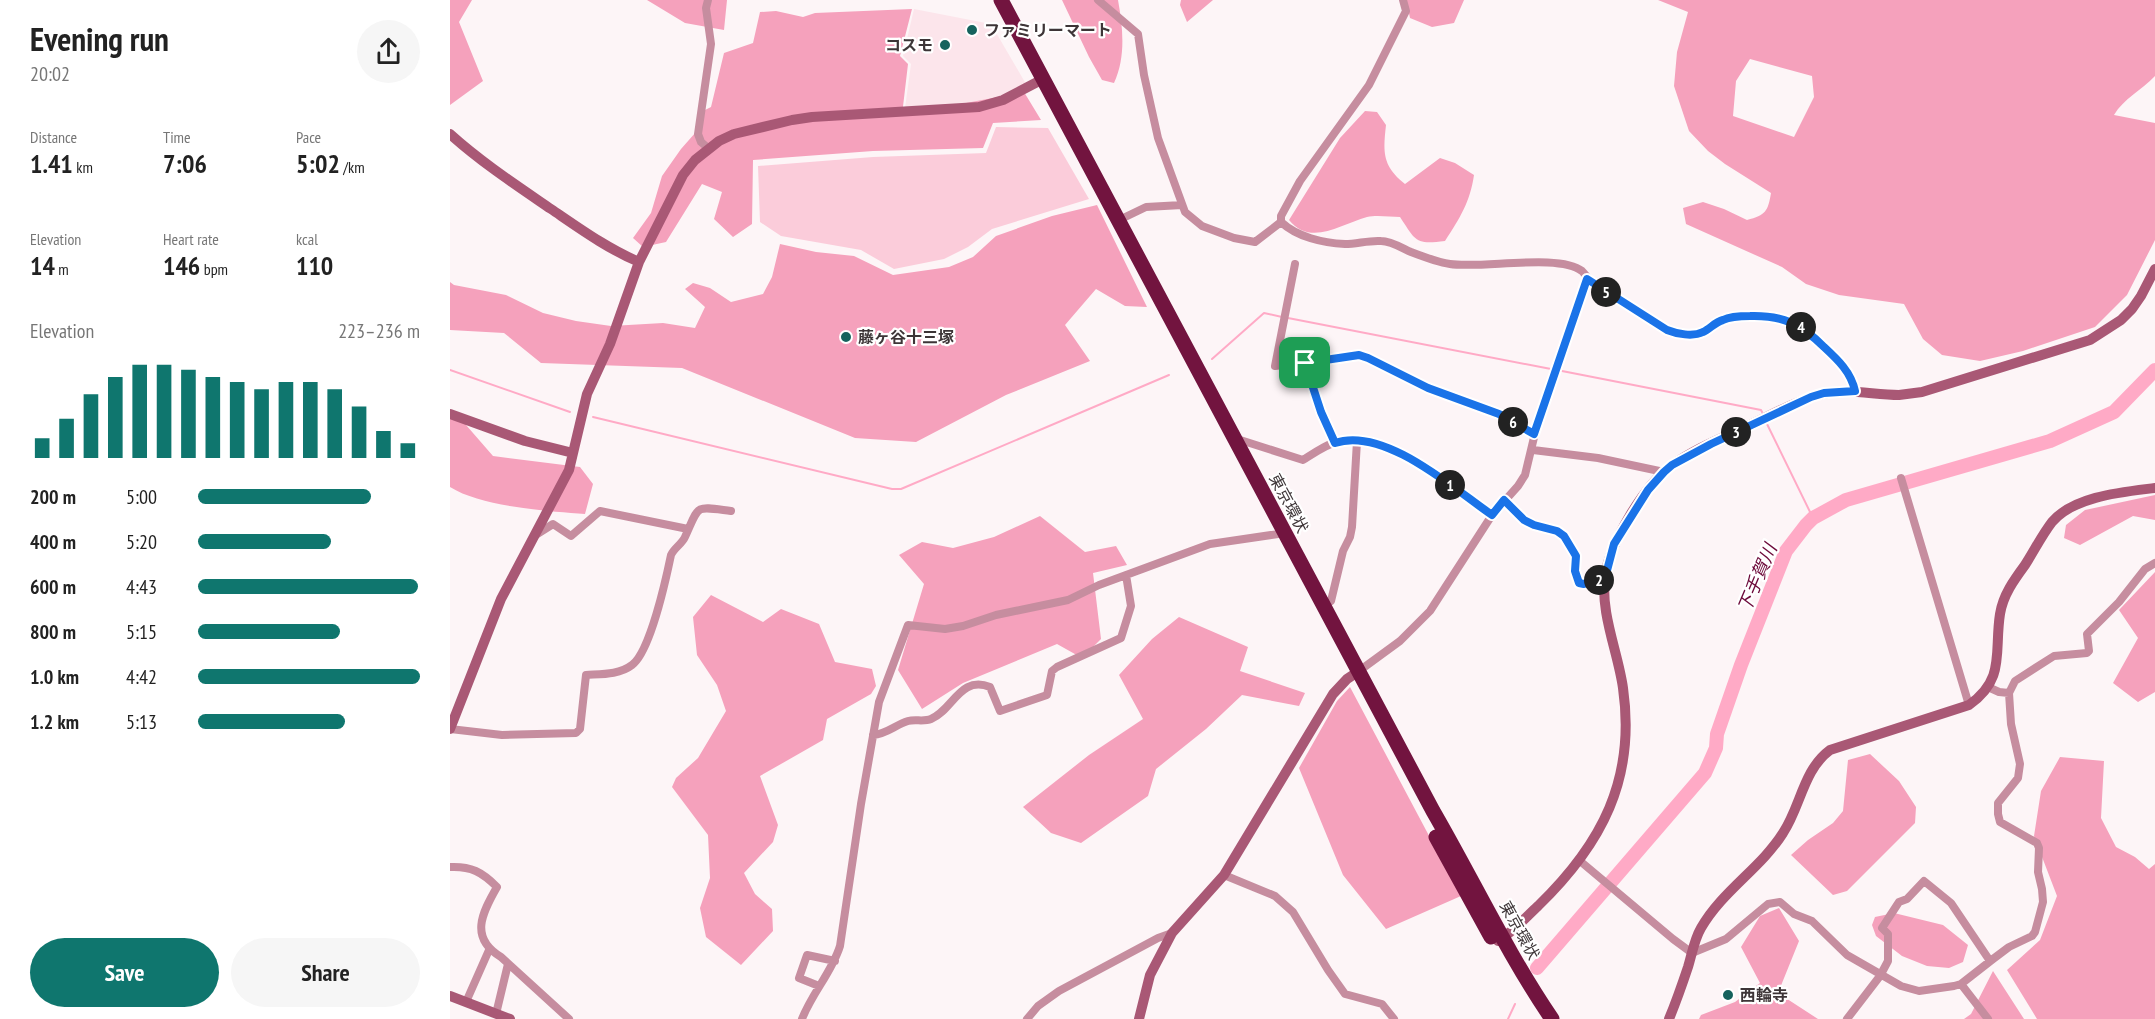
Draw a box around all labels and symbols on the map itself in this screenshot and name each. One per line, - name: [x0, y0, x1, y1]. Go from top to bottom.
- place label: ファミリーマート: [984, 20, 1112, 40]
- marker: ファミリーマート: [965, 23, 979, 37]
- place label: コスモ: [885, 35, 933, 55]
- marker: コスモ: [938, 38, 952, 52]
- pin: 5: [1591, 277, 1621, 307]
- pin: 4: [1786, 312, 1816, 342]
- place label: 藤ヶ谷十三塚: [858, 327, 954, 347]
- marker: 藤ヶ谷十三塚: [839, 330, 853, 344]
- pin: [1279, 337, 1330, 388]
- pin: 6: [1498, 407, 1528, 437]
- pin: 3: [1721, 417, 1751, 447]
- street label: 東京環状: [1265, 470, 1313, 536]
- pin: 1: [1435, 470, 1465, 500]
- water label: 下手賀川: [1732, 539, 1782, 616]
- pin: 2: [1584, 565, 1614, 595]
- street label: 東京環状: [1496, 897, 1544, 963]
- place label: 西輪寺: [1740, 985, 1788, 1005]
- marker: 西輪寺: [1721, 988, 1735, 1002]

